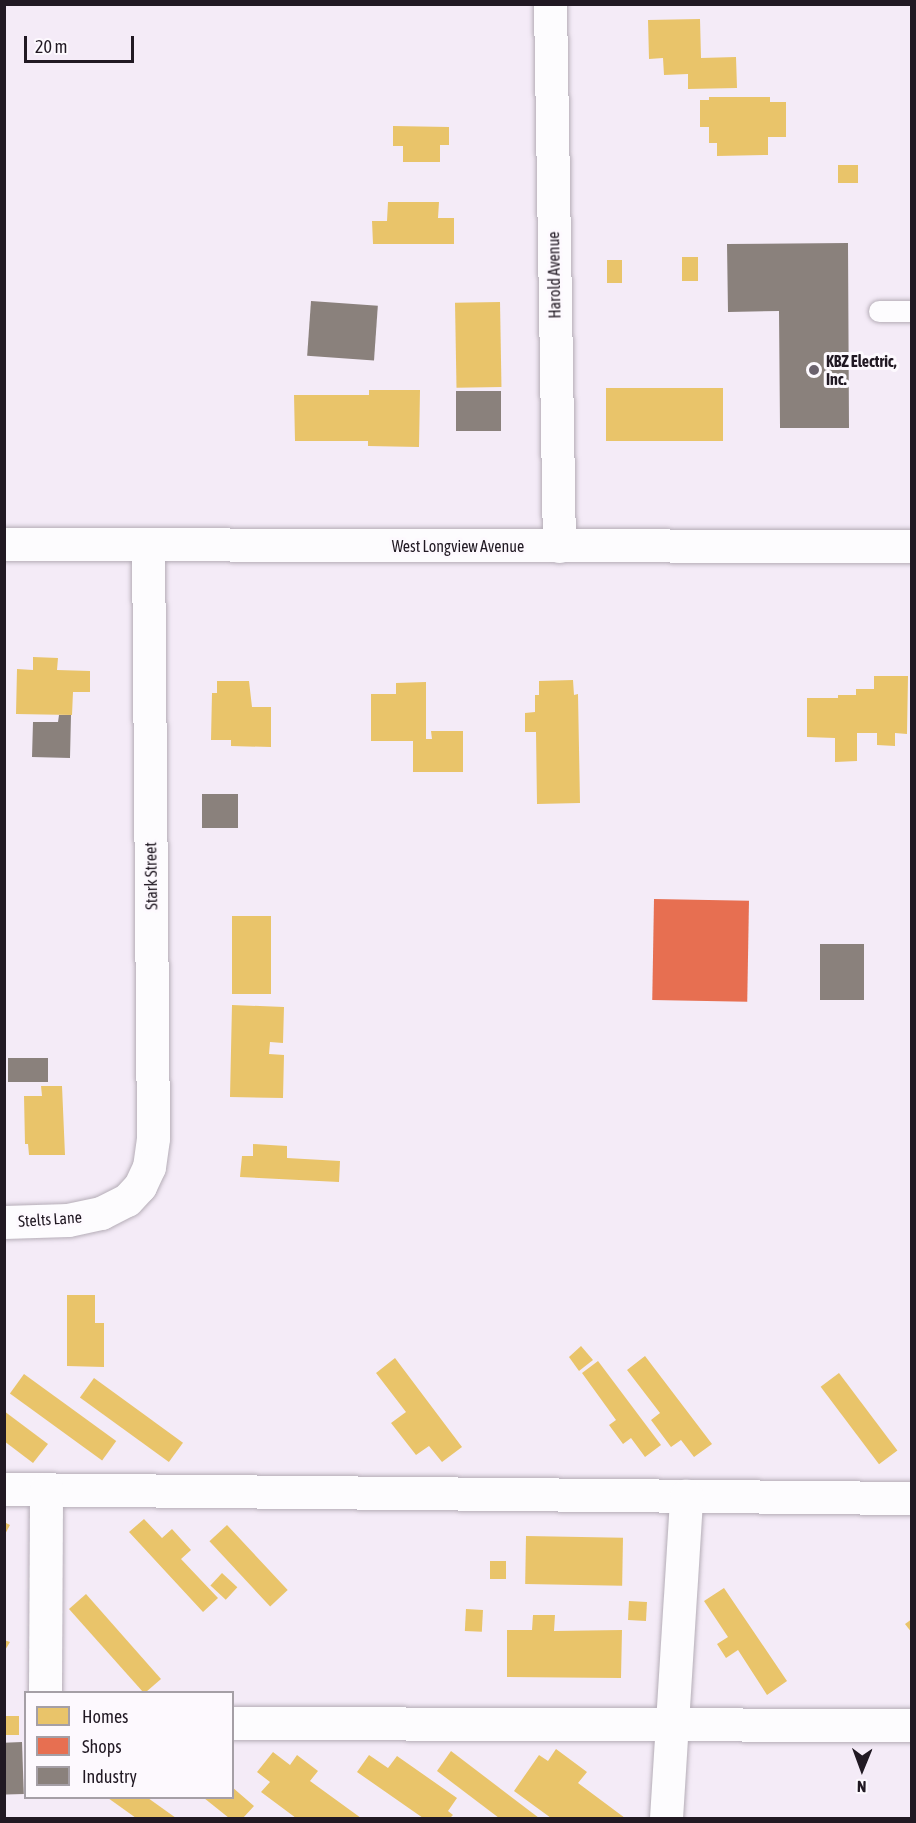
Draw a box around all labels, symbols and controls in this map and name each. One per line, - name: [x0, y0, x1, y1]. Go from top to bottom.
- scale bar: [27, 24, 136, 62]
- text: 20 m: [35, 36, 67, 57]
- street label: Harold Avenue: [544, 231, 564, 319]
- place label: KBZ Electric, Inc.: [826, 351, 897, 389]
- marker: KBZ Electric, Inc.: [807, 363, 821, 377]
- street label: West Longview Avenue: [392, 536, 524, 556]
- street label: Stark Street: [141, 842, 161, 910]
- street label: Stelts Lane: [18, 1207, 82, 1231]
- legend: [24, 1691, 234, 1799]
- text: Homes: [82, 1706, 128, 1727]
- text: Shops: [82, 1736, 122, 1757]
- north arrow: [832, 1739, 892, 1799]
- text: Industry: [82, 1766, 137, 1787]
- text: N: [857, 1778, 867, 1796]

